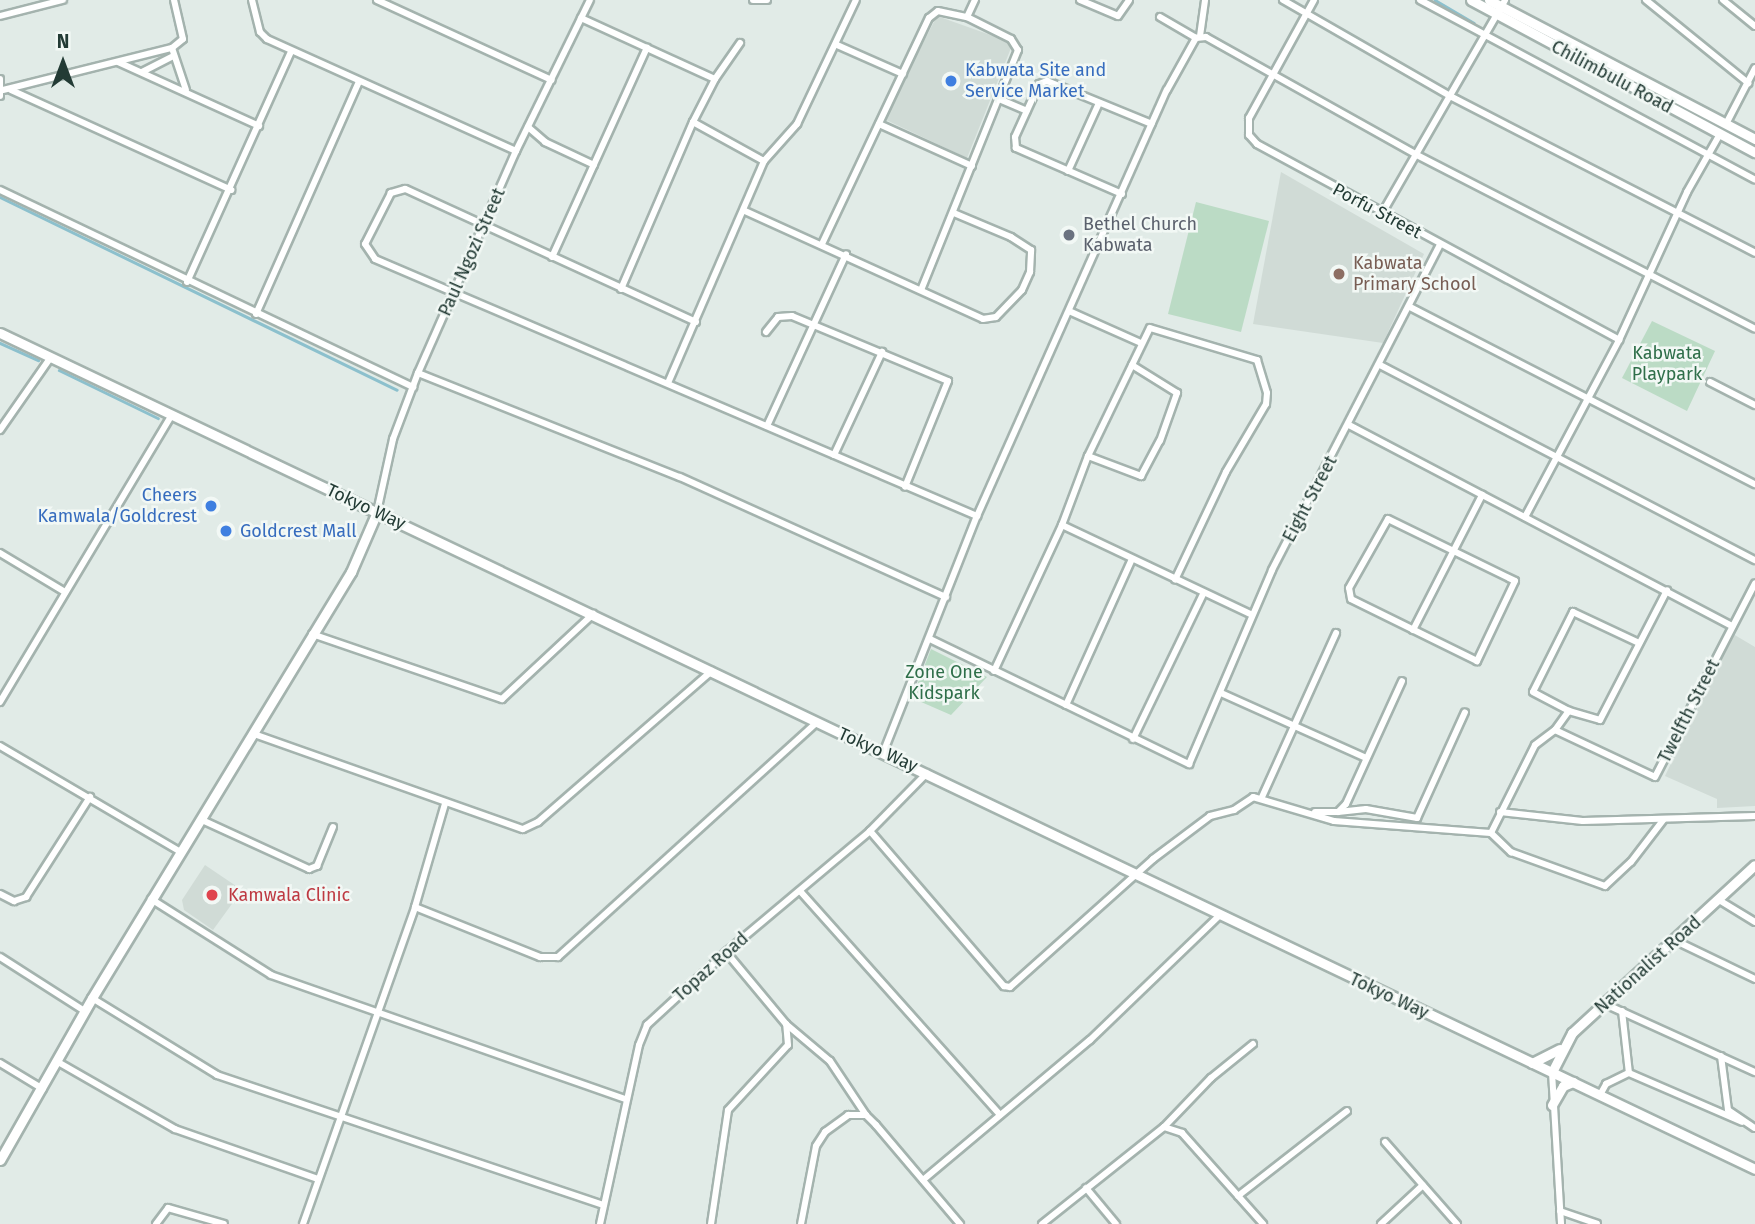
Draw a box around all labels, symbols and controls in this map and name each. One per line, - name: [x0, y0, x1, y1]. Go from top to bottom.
- north arrow: [28, 28, 98, 98]
- text: N: [57, 30, 69, 53]
- street label: Chilimbulu Road: [1548, 36, 1676, 118]
- place label: Kabwata Site and Service Market: [965, 60, 1106, 102]
- marker: Kabwata Site and Service Market: [943, 73, 959, 89]
- street label: Porfu Street: [1329, 179, 1425, 243]
- street label: Paul Ngozi Street: [434, 185, 510, 319]
- place label: Bethel Church Kabwata: [1083, 214, 1197, 256]
- marker: Bethel Church Kabwata: [1061, 227, 1077, 243]
- place label: Kabwata Primary School: [1353, 253, 1476, 296]
- marker: Kabwata Primary School: [1331, 266, 1347, 282]
- park label: Kabwata Playpark: [1632, 343, 1702, 386]
- street label: Eight Street: [1278, 452, 1342, 546]
- street label: Tokyo Way: [323, 479, 409, 535]
- place label: Cheers Kamwala/Goldcrest: [37, 485, 197, 528]
- marker: Cheers Kamwala/Goldcrest: [203, 498, 219, 514]
- place label: Goldcrest Mall: [240, 520, 356, 542]
- marker: Goldcrest Mall: [218, 523, 234, 539]
- street label: Twelfth Street: [1654, 656, 1724, 766]
- park label: Zone One Kidspark: [905, 662, 983, 704]
- street label: Tokyo Way: [835, 723, 921, 777]
- place label: Kamwala Clinic: [228, 884, 350, 906]
- marker: Kamwala Clinic: [202, 885, 222, 905]
- street label: Nationalist Road: [1590, 912, 1706, 1018]
- street label: Topaz Road: [669, 928, 753, 1006]
- street label: Tokyo Way: [1346, 968, 1432, 1024]

